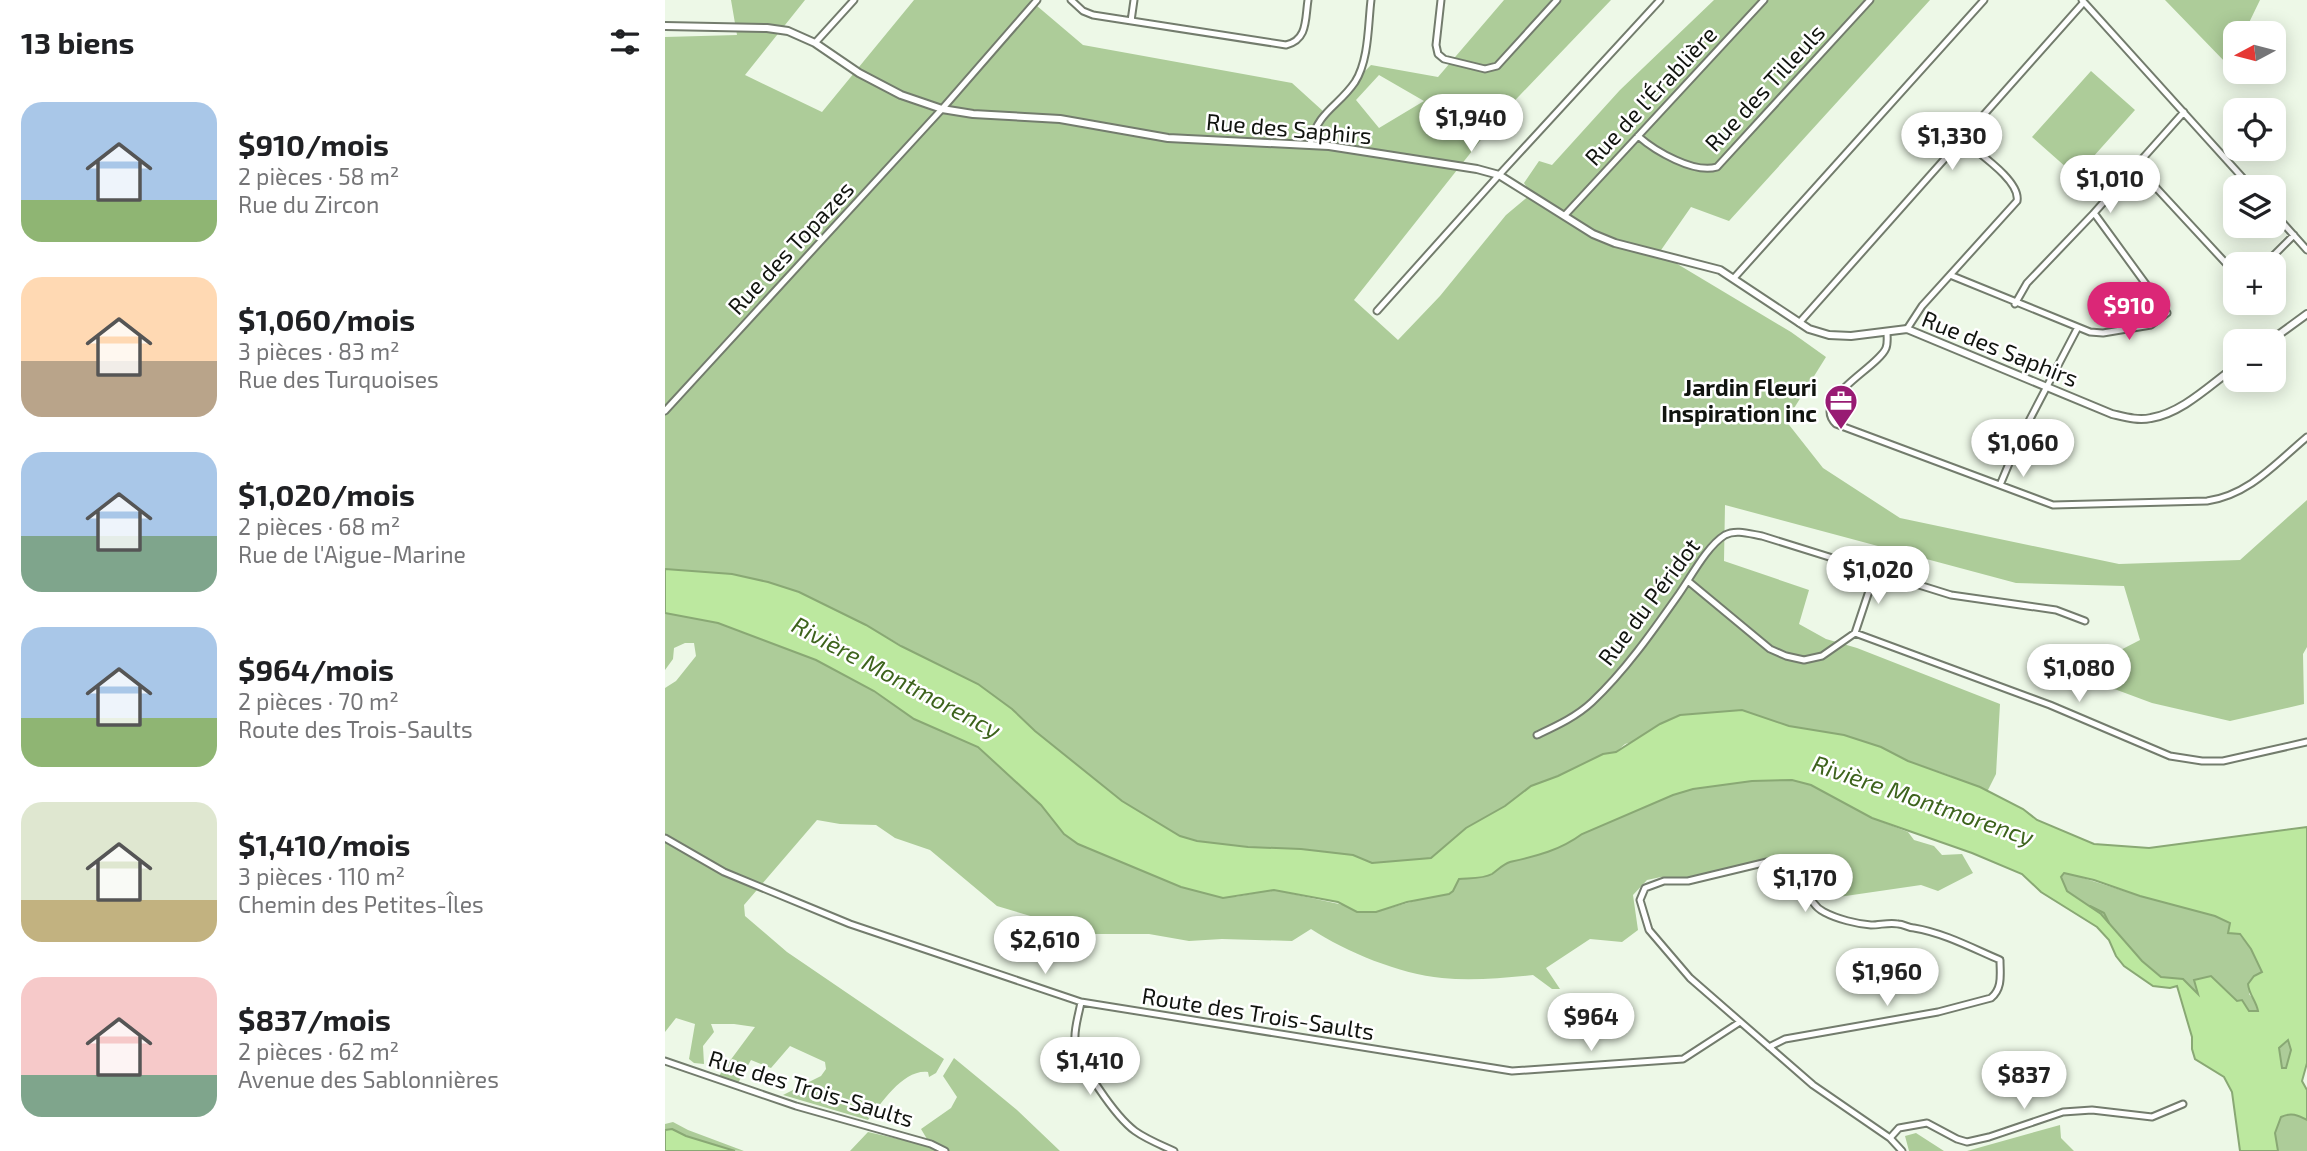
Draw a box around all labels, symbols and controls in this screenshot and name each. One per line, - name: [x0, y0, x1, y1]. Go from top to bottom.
- street label: Rue des Tilleuls: [1698, 18, 1830, 157]
- street label: Rue de l'Érablière: [1578, 20, 1722, 171]
- north arrow: [2223, 21, 2285, 84]
- map controls: [2223, 21, 2286, 392]
- icon: filters: [606, 23, 644, 61]
- text: 13 biens: [21, 24, 134, 60]
- pin: $1,940: [1414, 94, 1528, 154]
- button: locate: [2223, 98, 2286, 161]
- text: $1,940: [1435, 103, 1507, 131]
- street label: Rue des Saphirs: [1205, 107, 1373, 149]
- pin: $1,330: [1895, 113, 2009, 172]
- text: $1,330: [1917, 121, 1987, 149]
- text: $910/mois: [238, 126, 389, 162]
- icon: home: [77, 130, 161, 214]
- pin: $1,010: [2053, 156, 2167, 215]
- text: 2 pièces · 58 m²: [238, 162, 399, 190]
- text: $1,010: [2076, 164, 2144, 192]
- street label: Rue des Topazes: [721, 175, 859, 320]
- button: layers: [2223, 175, 2286, 238]
- text: Rue du Zircon: [238, 190, 379, 218]
- button: +: [2223, 252, 2286, 315]
- pin: $910: [2088, 282, 2170, 342]
- text: $910: [2103, 291, 2155, 319]
- text: $1,060/mois: [238, 301, 415, 337]
- street label: Rue des Saphirs: [1918, 304, 2083, 392]
- icon: home: [77, 305, 161, 389]
- button: −: [2223, 329, 2286, 392]
- text: 3 pièces · 83 m²: [238, 337, 400, 365]
- text: Rue des Turquoises: [238, 365, 439, 393]
- place label: Jardin Fleuri Inspiration inc: [1661, 373, 1817, 427]
- office icon: Jardin Fleuri Inspiration inc: [1822, 382, 1860, 431]
- pin: $1,060: [1966, 420, 2080, 479]
- text: $1,060: [1987, 428, 2059, 456]
- text: $1,020/mois: [238, 476, 415, 512]
- icon: home: [77, 480, 161, 564]
- text: 2 pièces · 68 m²: [238, 512, 400, 540]
- street label: Rue du Péridot: [1591, 532, 1705, 670]
- text: Rue de l'Aigue-Marine: [238, 540, 466, 568]
- pin: $1,020: [1821, 546, 1935, 606]
- text: $1,020: [1842, 555, 1914, 583]
- water label: Rivière Montmorency: [787, 609, 1006, 744]
- pin: $1,080: [2022, 644, 2136, 704]
- text: $964/mois: [238, 651, 394, 687]
- text: $1,080: [2043, 653, 2115, 681]
- icon: home: [77, 655, 161, 739]
- text: 2 pièces · 70 m²: [238, 687, 399, 715]
- text: Route des Trois-Saults: [238, 715, 473, 743]
- water label: Rivière Montmorency: [1809, 748, 2038, 851]
- text: $1,410/mois: [238, 826, 410, 862]
- icon: home: [77, 830, 161, 914]
- pin: $1,170: [1748, 855, 1862, 914]
- text: 3 pièces · 110 m²: [238, 862, 405, 890]
- text: $1,170: [1773, 863, 1837, 891]
- text: Chemin des Petites-Îles: [238, 890, 484, 918]
- pin: $2,610: [988, 916, 1102, 976]
- text: $2,610: [1010, 925, 1080, 953]
- pin: $1,960: [1830, 948, 1944, 1008]
- text: $1,960: [1852, 957, 1922, 985]
- street label: Route des Trois-Saults: [1140, 981, 1376, 1045]
- pin: $964: [1550, 993, 1632, 1053]
- text: $837/mois: [238, 1001, 391, 1037]
- text: $964: [1563, 1002, 1619, 1030]
- icon: home: [77, 1005, 161, 1089]
- text: 2 pièces · 62 m²: [238, 1037, 399, 1065]
- pin: $1,410: [1033, 1038, 1147, 1097]
- street label: Rue des Trois-Saults: [705, 1044, 917, 1133]
- text: $1,410: [1056, 1046, 1124, 1074]
- pin: $837: [1983, 1052, 2065, 1111]
- text: $837: [1998, 1060, 2050, 1088]
- text: Avenue des Sablonnières: [238, 1065, 499, 1093]

